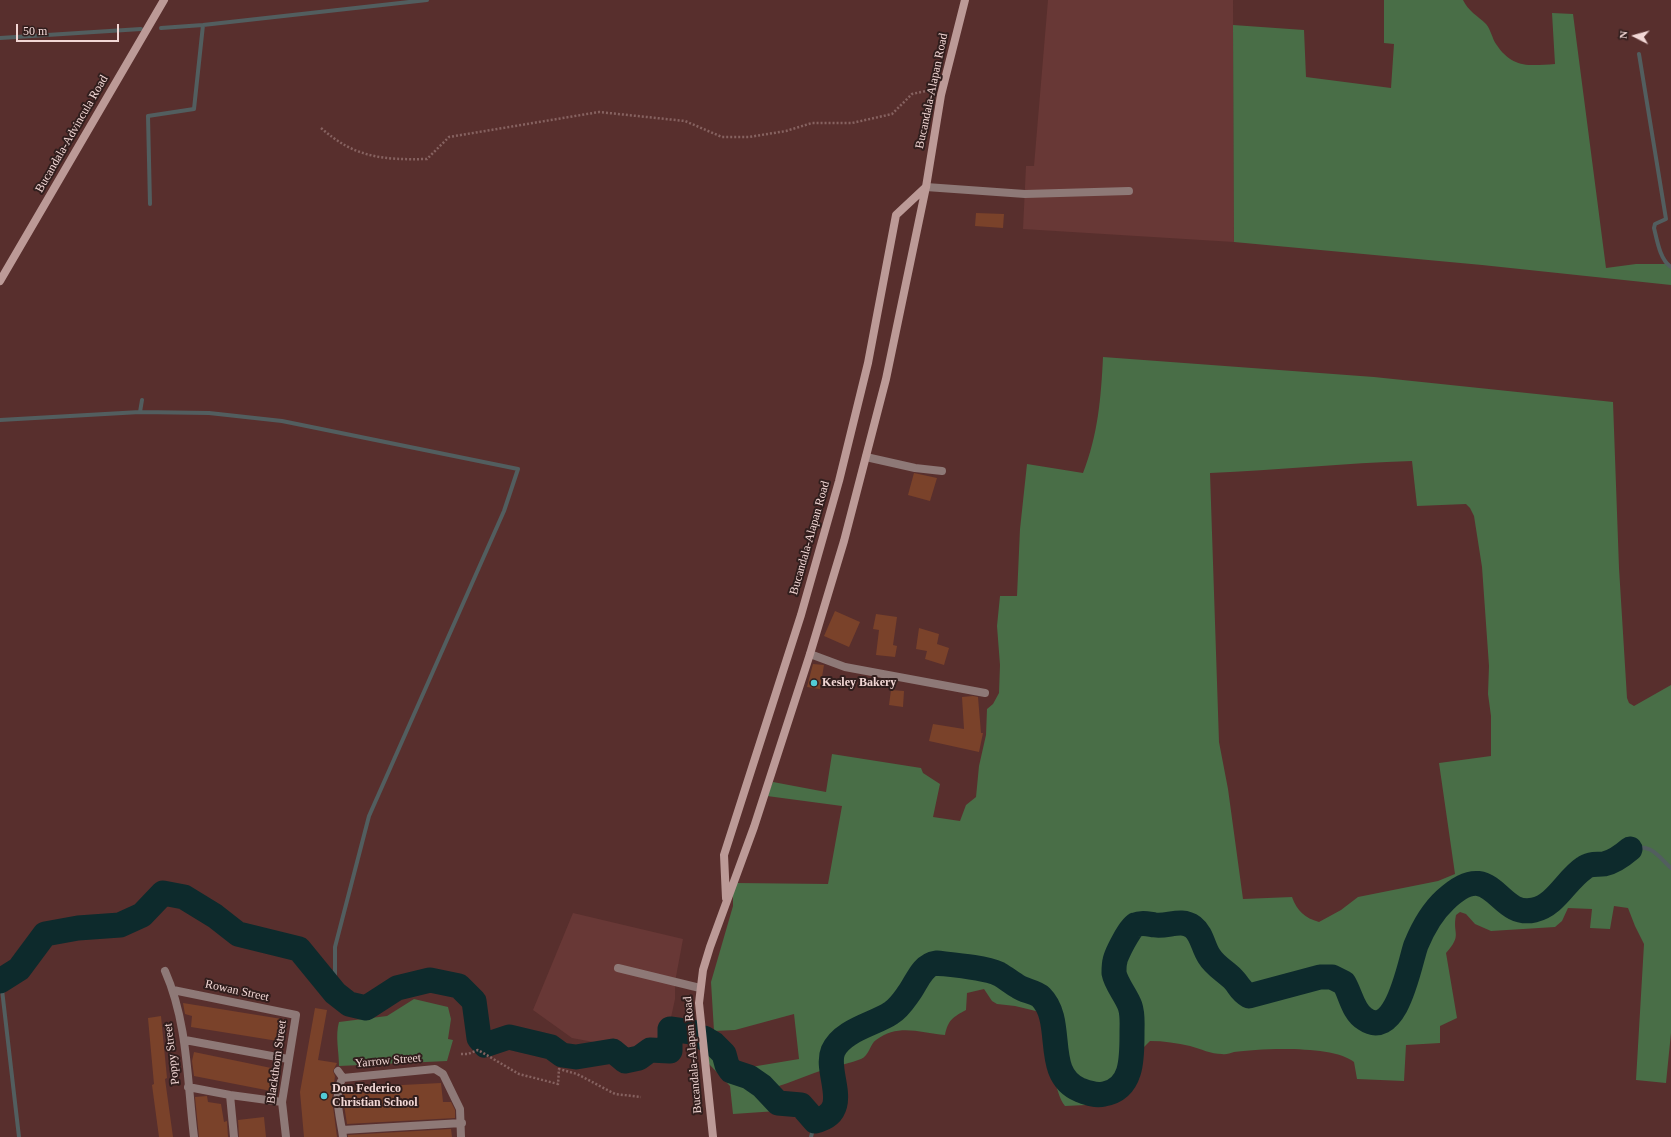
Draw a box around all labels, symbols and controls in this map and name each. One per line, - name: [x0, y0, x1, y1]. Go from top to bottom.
- scale bar: [18, 16, 121, 42]
- north arrow: [1615, 16, 1655, 56]
- text: 50 m: [23, 24, 47, 38]
- text: N: [1617, 30, 1629, 39]
- street label: Bucandala-Alapan Road: [913, 32, 951, 150]
- street label: Bucandala-Advincula Road: [33, 73, 111, 195]
- street label: Bucandala-Alapan Road: [787, 479, 833, 597]
- place label: Kesley Bakery: [822, 676, 896, 690]
- marker: Kesley Bakery: [809, 678, 819, 688]
- street label: Rowan Street: [204, 977, 270, 1005]
- street label: Bucandala-Alapan Road: [681, 996, 705, 1114]
- street label: Blackthorn Street: [264, 1019, 290, 1105]
- street label: Poppy Street: [161, 1023, 183, 1085]
- street label: Yarrow Street: [354, 1051, 422, 1071]
- place label: Don Federico Christian School: [332, 1082, 418, 1110]
- marker: Don Federico Christian School: [319, 1091, 329, 1101]

